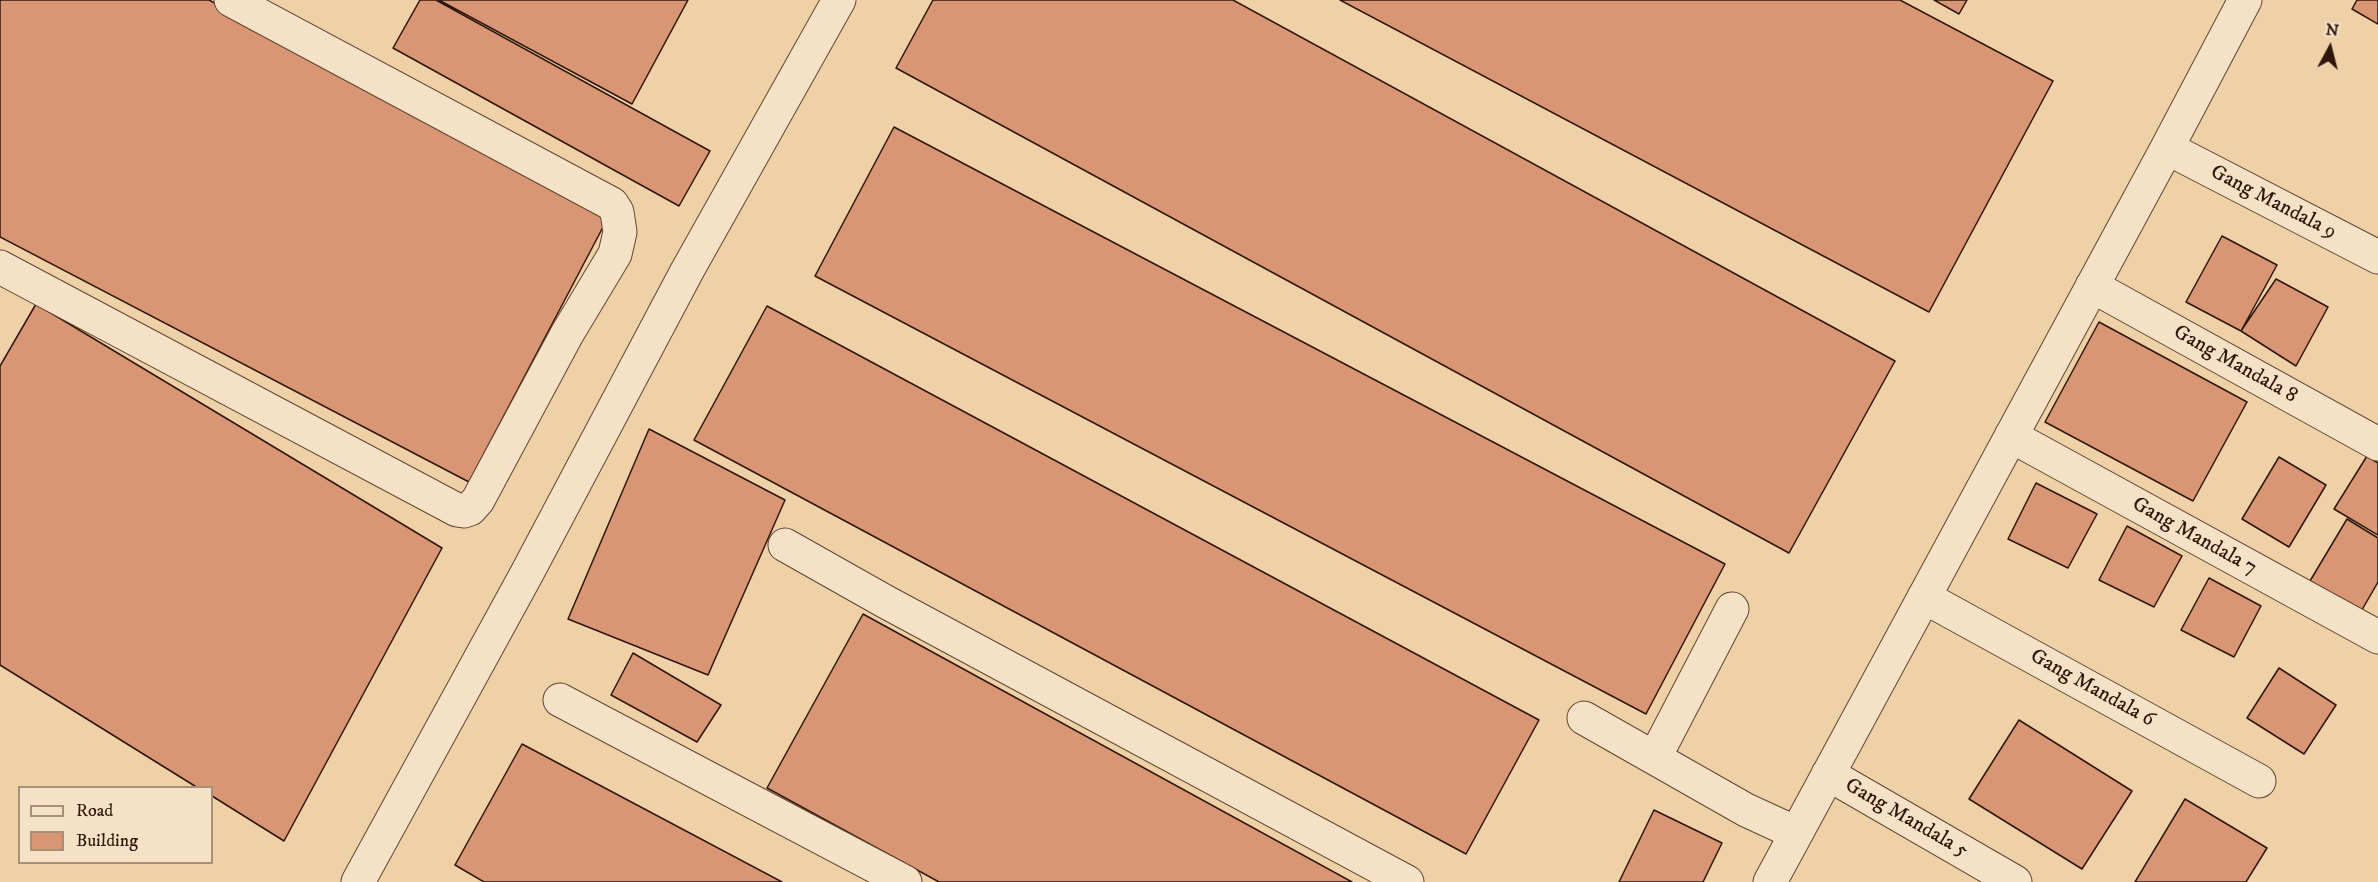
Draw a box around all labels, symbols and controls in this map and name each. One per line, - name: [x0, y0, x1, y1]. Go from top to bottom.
- north arrow: [2300, 18, 2360, 78]
- text: N: [2324, 19, 2340, 41]
- street label: Gang Mandala 9: [2206, 160, 2340, 246]
- street label: Gang Mandala 8: [2169, 321, 2301, 409]
- street label: Gang Mandala 7: [2127, 492, 2261, 582]
- street label: Gang Mandala 6: [2025, 644, 2159, 734]
- street label: Gang Mandala 5: [1840, 774, 1972, 864]
- legend: [18, 786, 213, 864]
- text: Road: [76, 800, 113, 822]
- text: Building: [76, 830, 138, 852]

